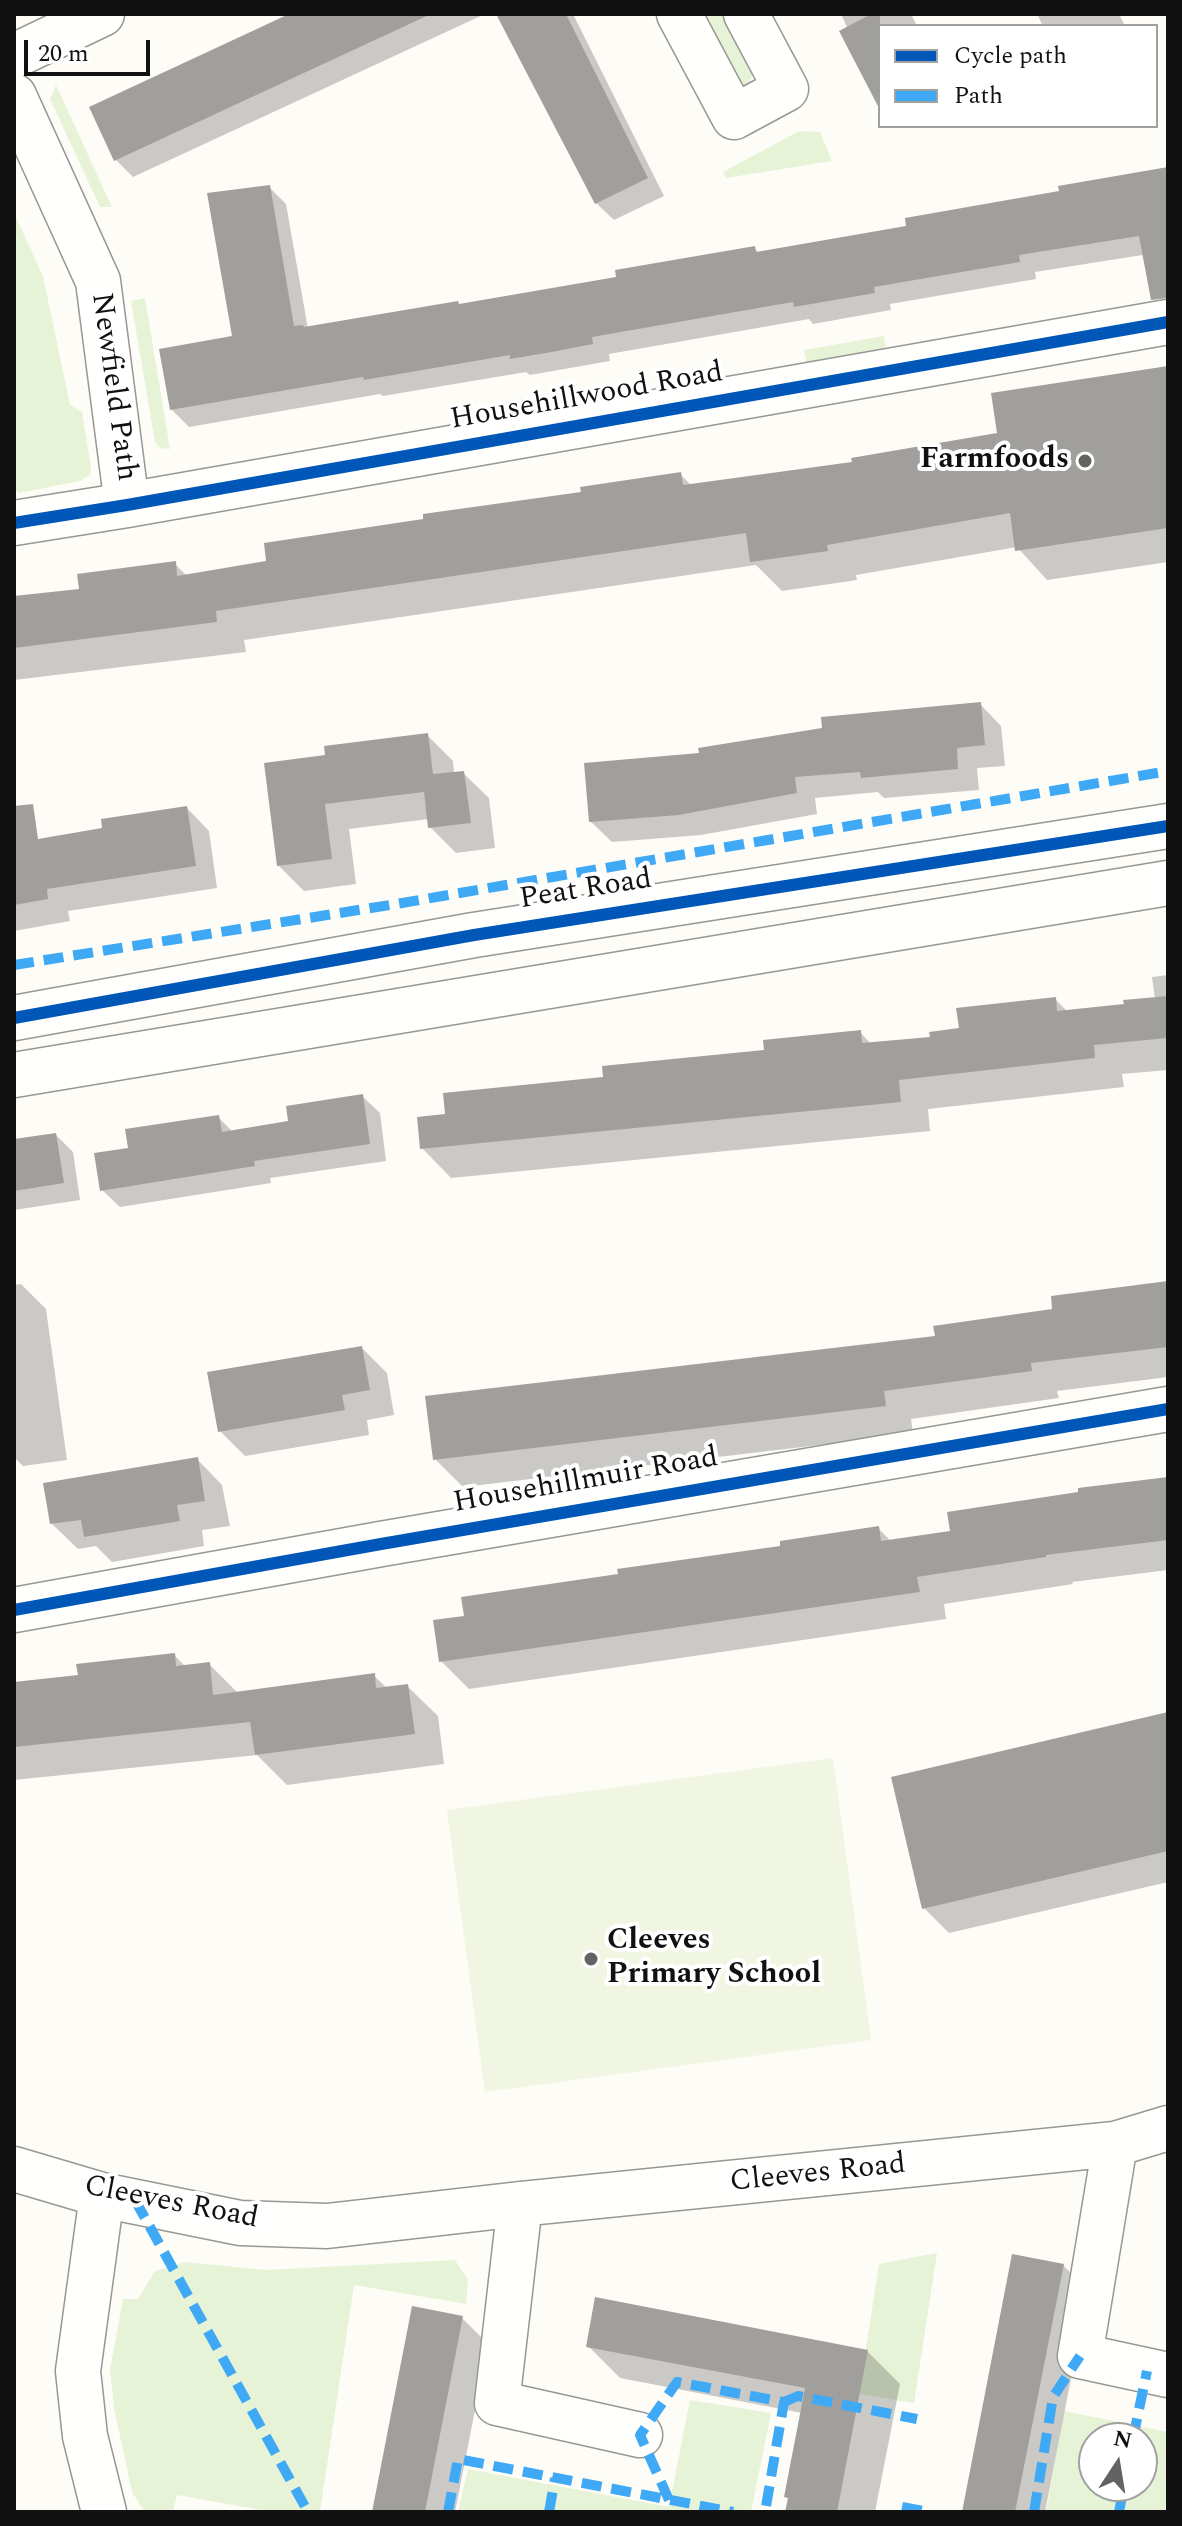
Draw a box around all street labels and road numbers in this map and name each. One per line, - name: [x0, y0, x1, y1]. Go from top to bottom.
- street label: Newfield Path: [81, 291, 143, 483]
- street label: Househillwood Road: [448, 356, 726, 440]
- street label: Peat Road: [517, 863, 655, 919]
- street label: Househillmuir Road: [451, 1441, 721, 1523]
- street label: Cleeves Road: [728, 2148, 908, 2202]
- street label: Cleeves Road: [81, 2169, 261, 2239]

